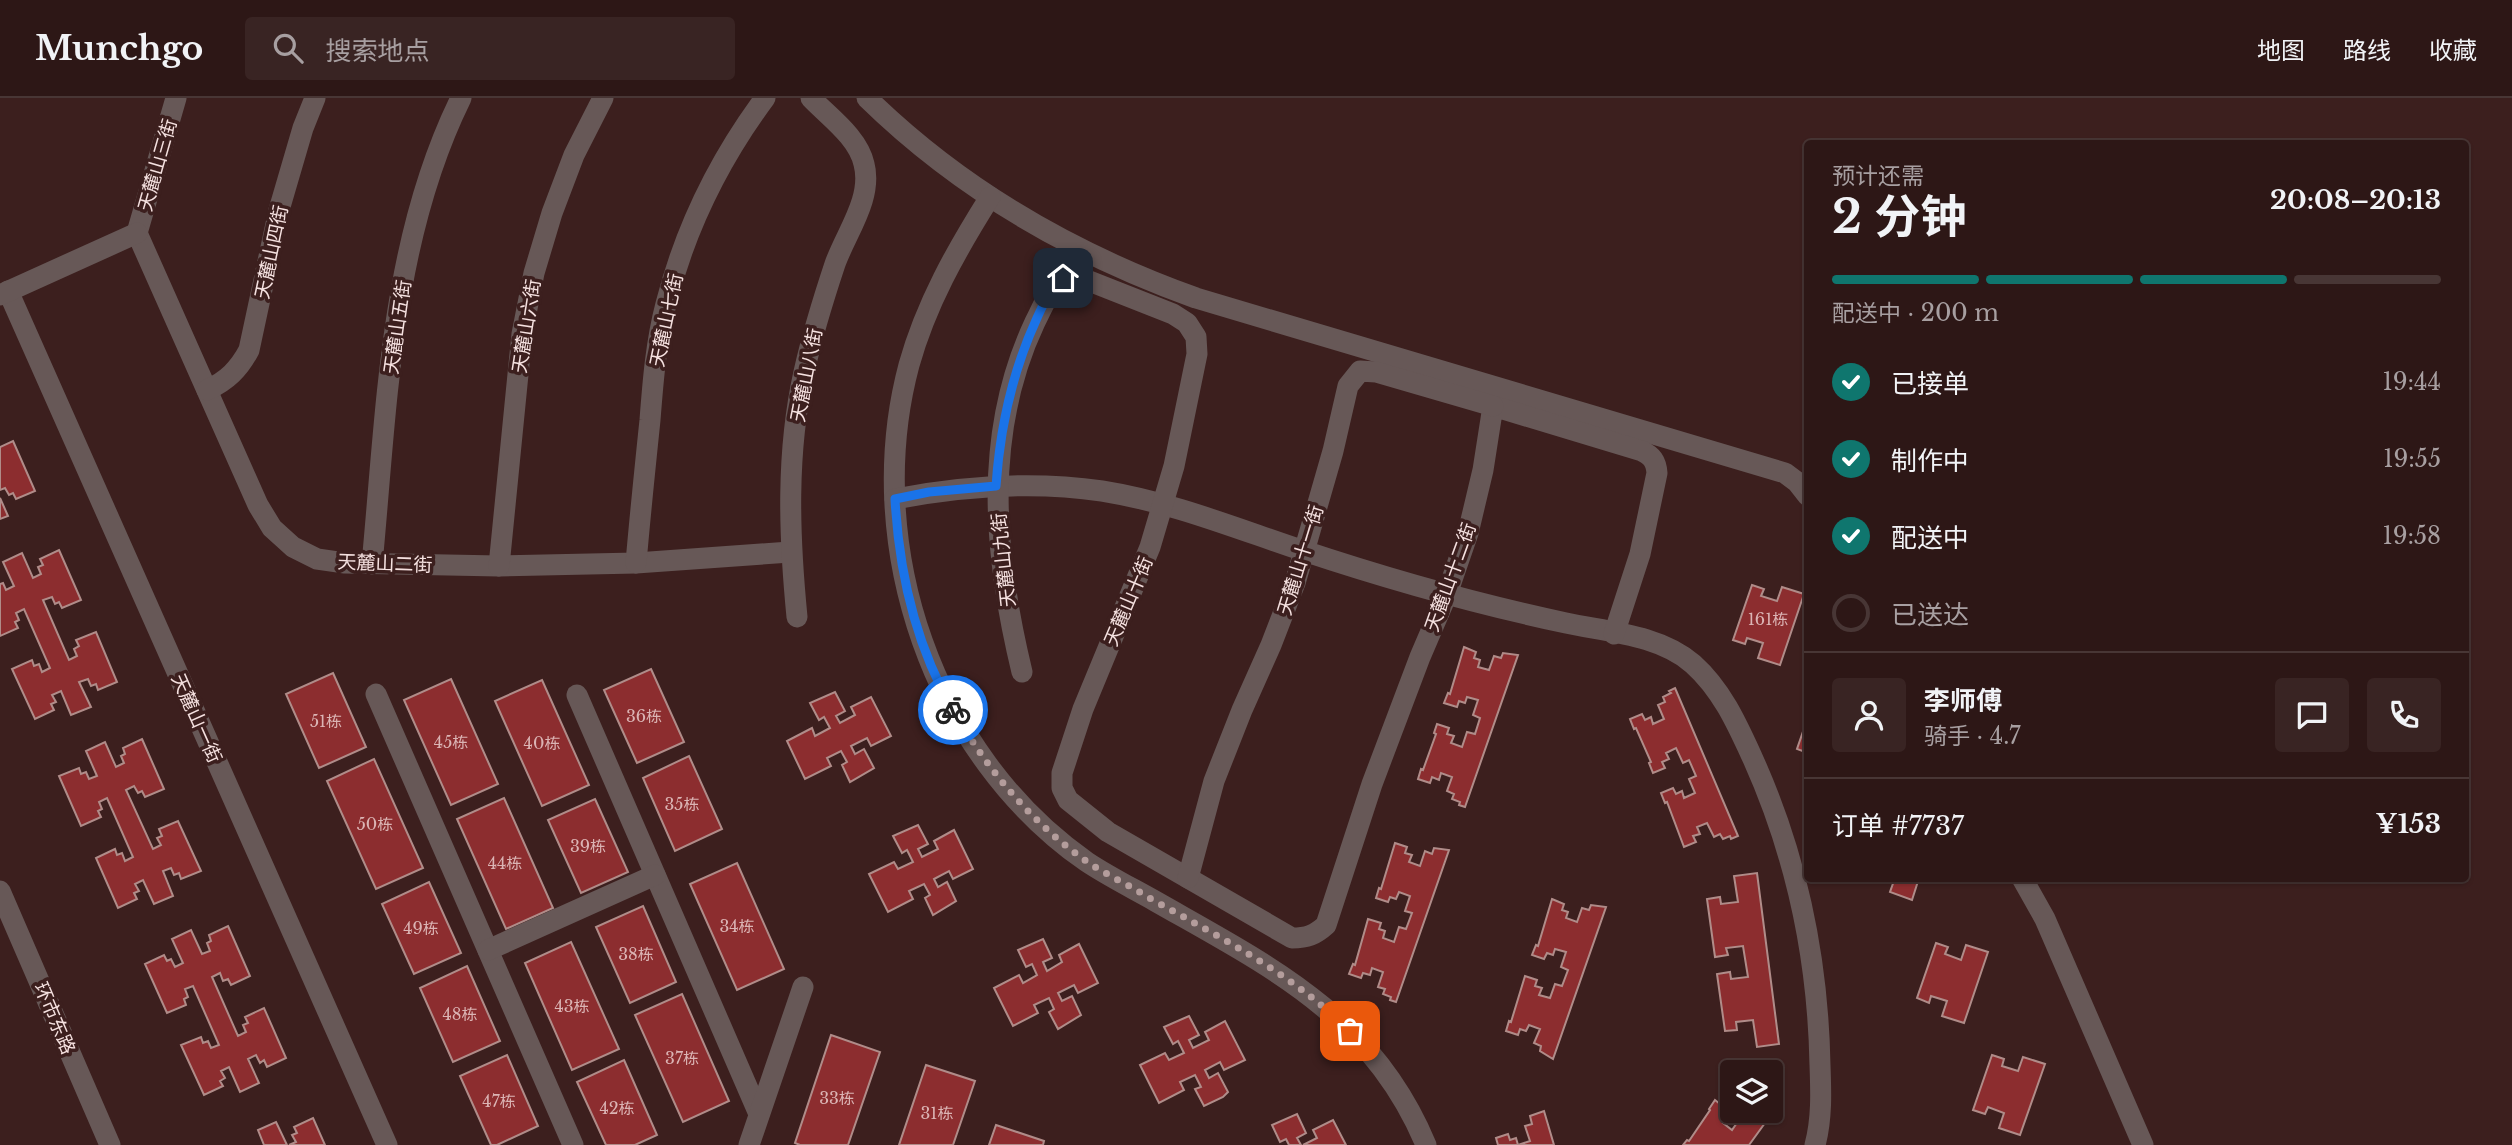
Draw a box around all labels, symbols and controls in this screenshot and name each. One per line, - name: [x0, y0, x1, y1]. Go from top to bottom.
- search box: [245, 17, 735, 80]
- text: Munchgo: [35, 28, 203, 69]
- icon: search: [269, 29, 307, 67]
- text: 搜索地点: [325, 35, 429, 67]
- text: 地图: [2257, 36, 2305, 65]
- text: 路线: [2343, 36, 2391, 65]
- text: 收藏: [2429, 36, 2477, 65]
- street label: 天麓山三街: [133, 116, 182, 214]
- text: 预计还需: [1832, 162, 1924, 190]
- text: 20:08–20:13: [2270, 184, 2441, 216]
- text: 2 分钟: [1832, 188, 1966, 245]
- street label: 天麓山四街: [250, 203, 293, 301]
- pin: [1033, 248, 1093, 308]
- icon: home: [1044, 259, 1082, 297]
- street label: 天麓山七街: [645, 271, 688, 369]
- street label: 天麓山六街: [508, 277, 545, 375]
- street label: 天麓山五街: [379, 278, 415, 376]
- text: 配送中 · 200 m: [1832, 299, 1999, 327]
- street label: 天麓山八街: [786, 326, 827, 424]
- icon: check: [1832, 363, 1870, 401]
- text: 已接单: [1891, 368, 1969, 400]
- text: 19:44: [2382, 368, 2441, 396]
- icon: check: [1832, 440, 1870, 478]
- text: 制作中: [1891, 445, 1969, 477]
- text: 19:55: [2383, 445, 2441, 473]
- street label: 天麓山十一街: [1273, 502, 1328, 618]
- street label: 天麓山九街: [987, 511, 1020, 608]
- icon: check: [1832, 517, 1870, 555]
- street label: 天麓山十二街: [1420, 520, 1481, 635]
- text: 配送中: [1891, 522, 1969, 554]
- text: 19:58: [2382, 522, 2441, 550]
- street label: 天麓山二街: [337, 550, 433, 577]
- street label: 天麓山十街: [1099, 553, 1158, 649]
- text: 已送达: [1891, 599, 1969, 631]
- house number: 161栋: [1748, 609, 1788, 629]
- street label: 天麓山一街: [167, 670, 226, 766]
- courier: [918, 675, 988, 745]
- button: person: [1832, 678, 1906, 752]
- button: chat: [2275, 678, 2349, 752]
- button: phone: [2367, 678, 2441, 752]
- text: 李师傅: [1924, 685, 2002, 717]
- icon: bike: [934, 691, 972, 729]
- house number: 36栋: [626, 706, 662, 726]
- house number: 51栋: [310, 711, 342, 731]
- text: 骑手 · 4.7: [1924, 722, 2021, 750]
- house number: 45栋: [434, 732, 468, 752]
- house number: 40栋: [524, 733, 560, 753]
- house number: 35栋: [665, 794, 699, 814]
- text: ¥153: [2376, 808, 2441, 840]
- text: 订单 #7737: [1832, 810, 1964, 842]
- house number: 50栋: [357, 814, 393, 834]
- house number: 39栋: [570, 836, 606, 856]
- house number: 44栋: [488, 853, 522, 873]
- house number: 34栋: [719, 916, 755, 936]
- house number: 49栋: [403, 918, 439, 938]
- house number: 38栋: [618, 944, 654, 964]
- street label: 环市东路: [29, 979, 80, 1058]
- house number: 43栋: [554, 996, 590, 1016]
- pin: [1320, 1001, 1380, 1061]
- house number: 48栋: [442, 1004, 478, 1024]
- icon: bag: [1331, 1012, 1369, 1050]
- house number: 37栋: [665, 1048, 699, 1068]
- map controls: [1720, 1060, 1783, 1123]
- button: layers: [1720, 1060, 1783, 1123]
- house number: 33栋: [819, 1088, 855, 1108]
- house number: 47栋: [482, 1091, 516, 1111]
- house number: 42栋: [599, 1098, 635, 1118]
- house number: 31栋: [921, 1103, 954, 1123]

